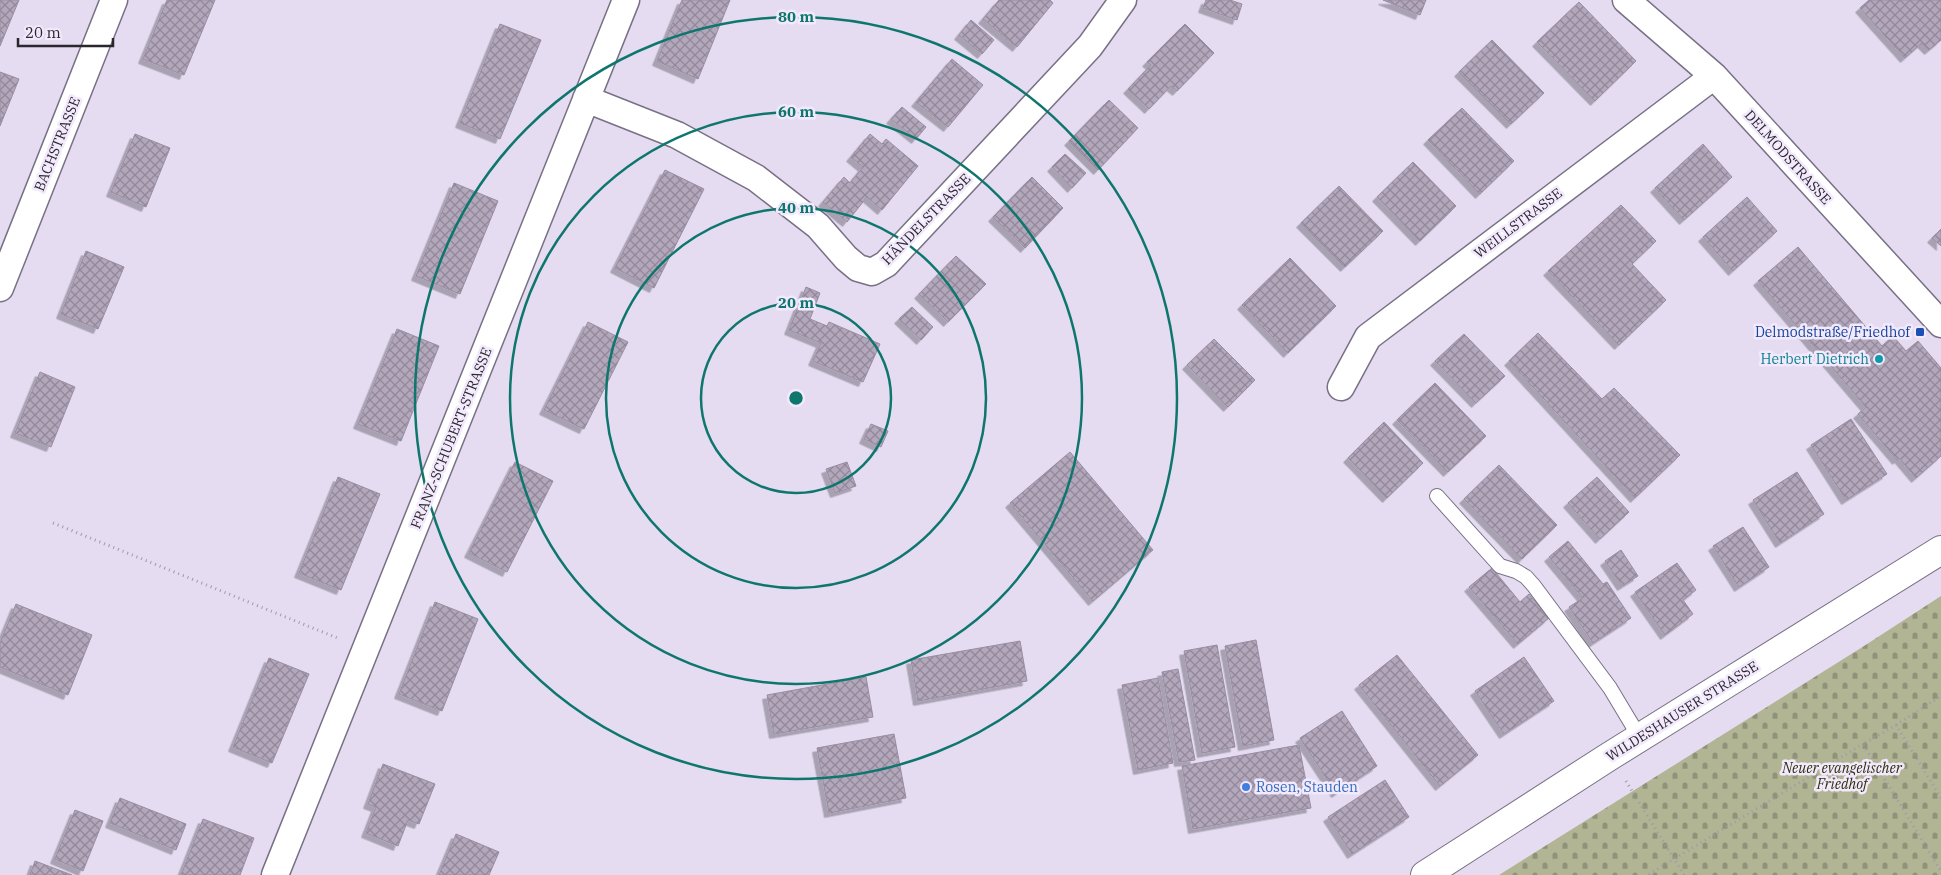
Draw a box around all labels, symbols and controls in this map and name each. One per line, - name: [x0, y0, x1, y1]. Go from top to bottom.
- text: 80 m: [778, 7, 814, 26]
- scale bar: [18, 15, 112, 47]
- text: 20 m: [25, 23, 61, 42]
- street label: BACHSTRASSE: [30, 94, 84, 194]
- text: 60 m: [778, 102, 814, 121]
- street label: DELMODSTRASSE: [1741, 106, 1835, 208]
- street label: HÄNDELSTRASSE: [878, 169, 974, 269]
- street label: WEILLSTRASSE: [1470, 184, 1566, 262]
- text: 40 m: [778, 198, 814, 217]
- text: 20 m: [778, 293, 814, 312]
- place label: Delmodstraße/Friedhof: [1755, 323, 1911, 341]
- marker: Delmodstraße/Friedhof: [1914, 326, 1926, 338]
- street label: FRANZ-SCHUBERT-STRASSE: [406, 345, 496, 531]
- place label: Herbert Dietrich: [1760, 350, 1869, 368]
- marker: Herbert Dietrich: [1873, 353, 1885, 365]
- centre of rings: [787, 389, 805, 407]
- street label: WILDESHAUSER STRASSE: [1603, 657, 1761, 765]
- park label: Neuer evangelischer Friedhof: [1781, 759, 1903, 793]
- place label: Rosen, Stauden: [1256, 778, 1358, 796]
- marker: Rosen, Stauden: [1240, 781, 1252, 793]

